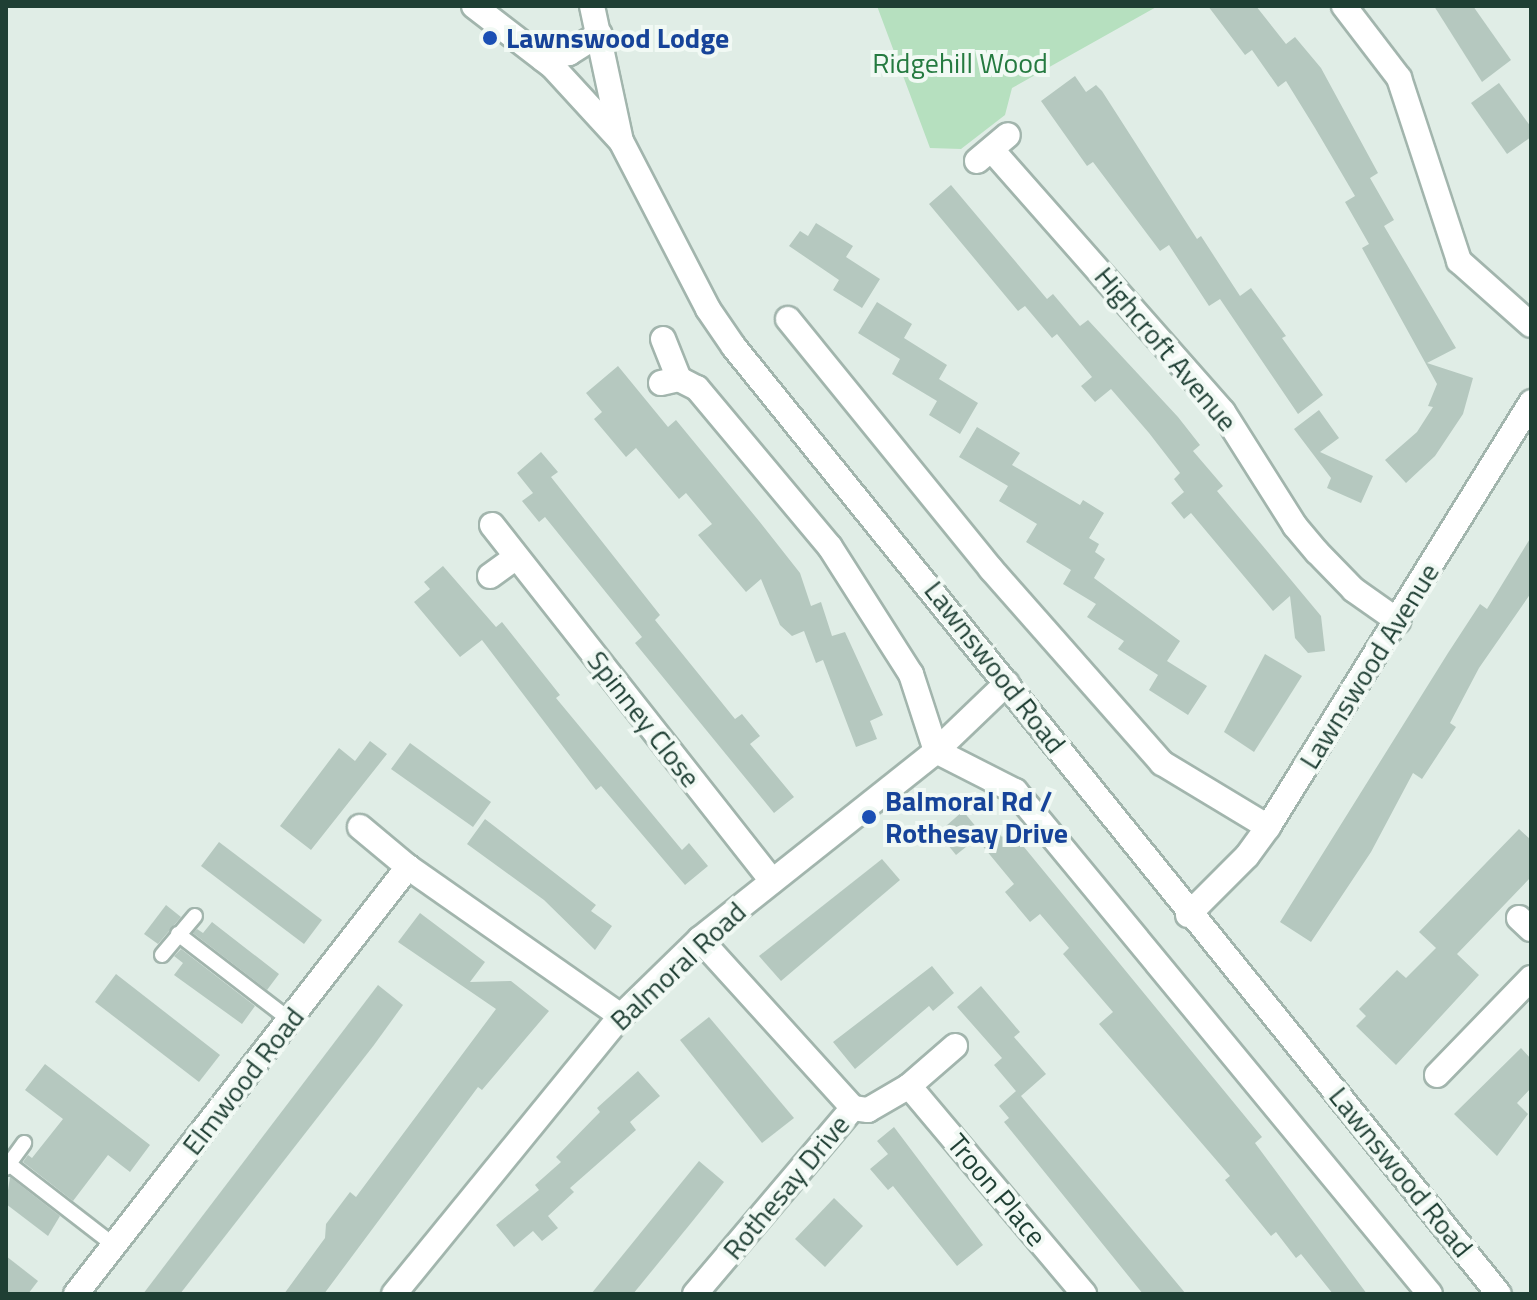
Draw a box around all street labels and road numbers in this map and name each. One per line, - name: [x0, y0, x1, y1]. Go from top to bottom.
- street label: Highcroft Avenue: [1088, 260, 1244, 438]
- street label: Lawnswood Avenue: [1292, 557, 1446, 775]
- street label: Lawnswood Road: [917, 574, 1073, 760]
- street label: Spinney Close: [580, 644, 708, 794]
- street label: Balmoral Road: [603, 895, 753, 1037]
- street label: Elmwood Road: [175, 1001, 311, 1161]
- street label: Lawnswood Road: [1322, 1080, 1480, 1264]
- street label: Rothesay Drive: [716, 1108, 856, 1266]
- street label: Troon Place: [940, 1127, 1054, 1253]

